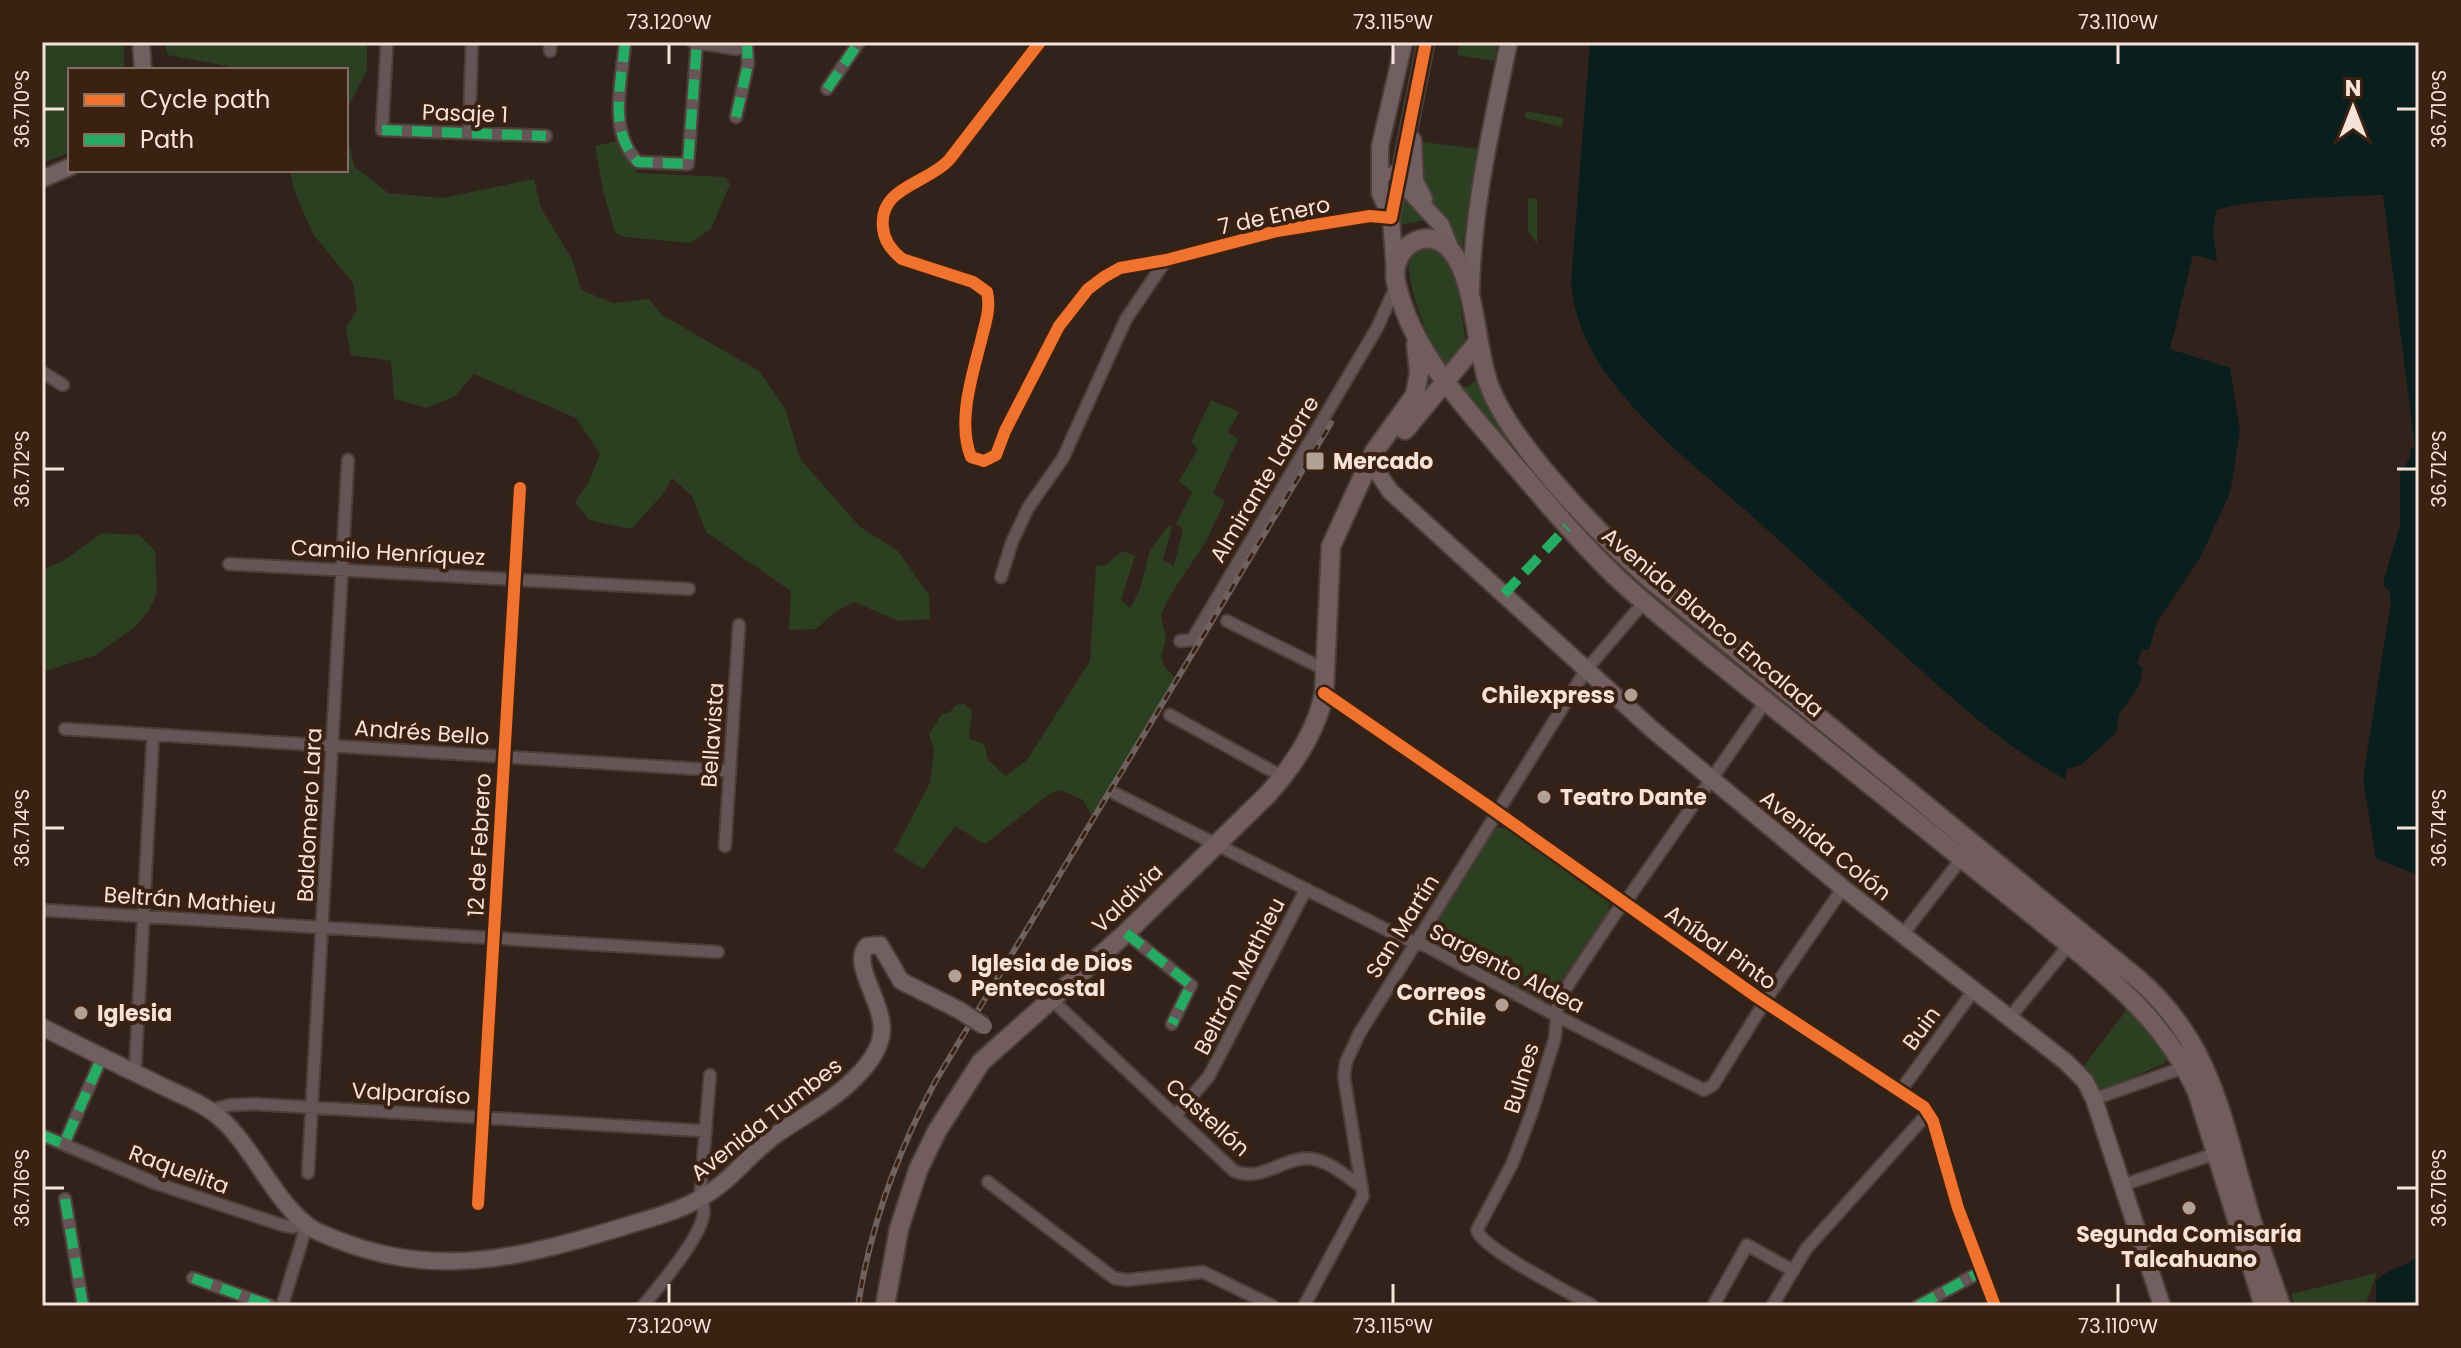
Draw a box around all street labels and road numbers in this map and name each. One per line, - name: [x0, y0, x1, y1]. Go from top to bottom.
- street label: Pasaje 1: [421, 97, 508, 130]
- street label: 7 de Enero: [1215, 189, 1333, 242]
- street label: Almirante Latorre: [1202, 390, 1327, 568]
- street label: Avenida Blanco Encalada: [1595, 520, 1830, 724]
- street label: Camilo Henríquez: [290, 532, 486, 573]
- street label: Bellavista: [693, 682, 732, 788]
- street label: Andrés Bello: [354, 712, 490, 753]
- street label: Baldomero Lara: [289, 727, 330, 903]
- street label: 12 de Febrero: [460, 772, 499, 918]
- street label: Avenida Colón: [1754, 783, 1898, 908]
- street label: Valdivia: [1085, 857, 1170, 940]
- street label: San Martín: [1358, 868, 1447, 984]
- street label: Beltrán Mathieu: [103, 879, 277, 922]
- street label: Beltrán Mathieu: [1186, 892, 1292, 1060]
- street label: Aníbal Pinto: [1659, 898, 1783, 997]
- street label: Sargento Aldea: [1424, 916, 1590, 1021]
- street label: Buin: [1895, 1000, 1948, 1056]
- street label: Bulnes: [1496, 1039, 1547, 1117]
- street label: Avenida Tumbes: [684, 1050, 849, 1188]
- street label: Castellón: [1159, 1071, 1257, 1164]
- street label: Valparaíso: [351, 1075, 471, 1112]
- street label: Raquelita: [124, 1137, 233, 1202]

